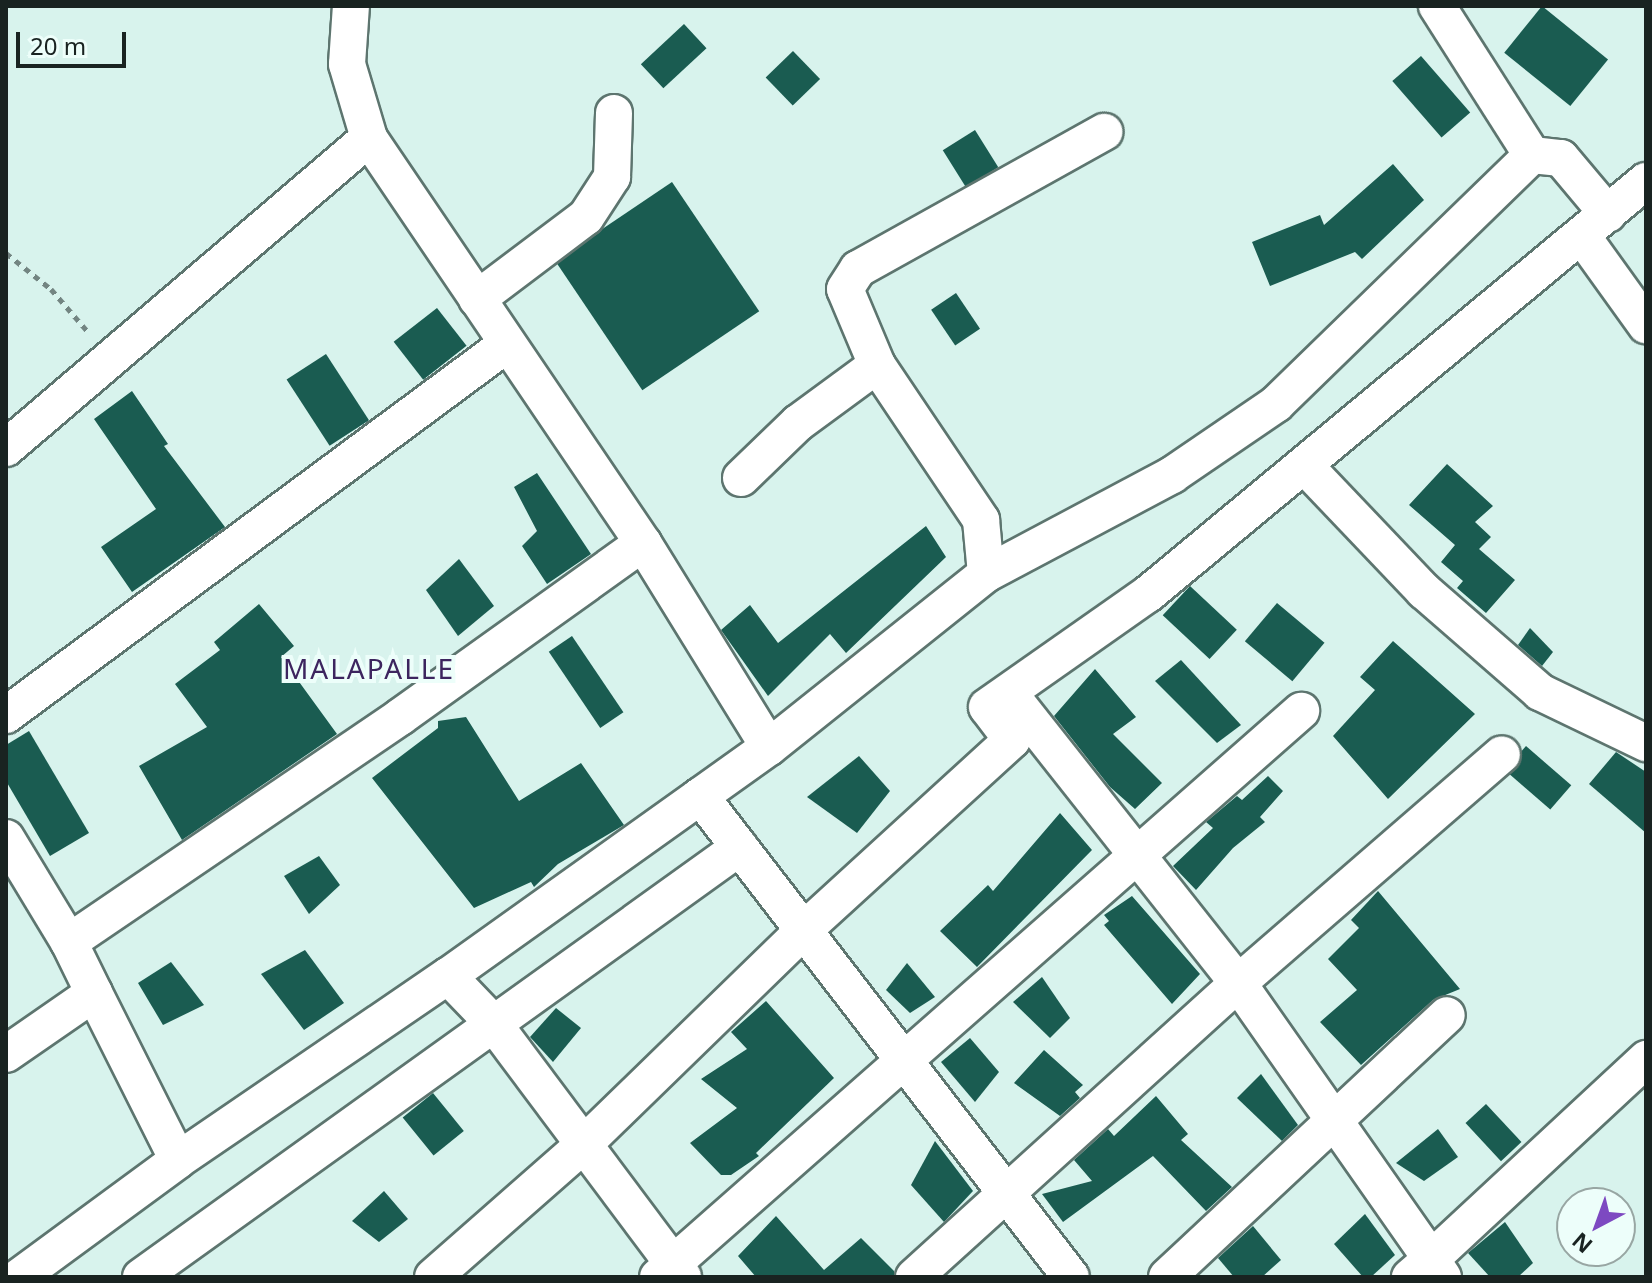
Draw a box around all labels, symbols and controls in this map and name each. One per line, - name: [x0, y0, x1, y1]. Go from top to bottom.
- scale bar: [20, 16, 130, 66]
- text: 20 m: [30, 29, 86, 62]
- district label: MALAPALLE: [283, 651, 455, 685]
- north arrow: [1556, 1187, 1636, 1267]
- text: N: [1565, 1226, 1598, 1261]

